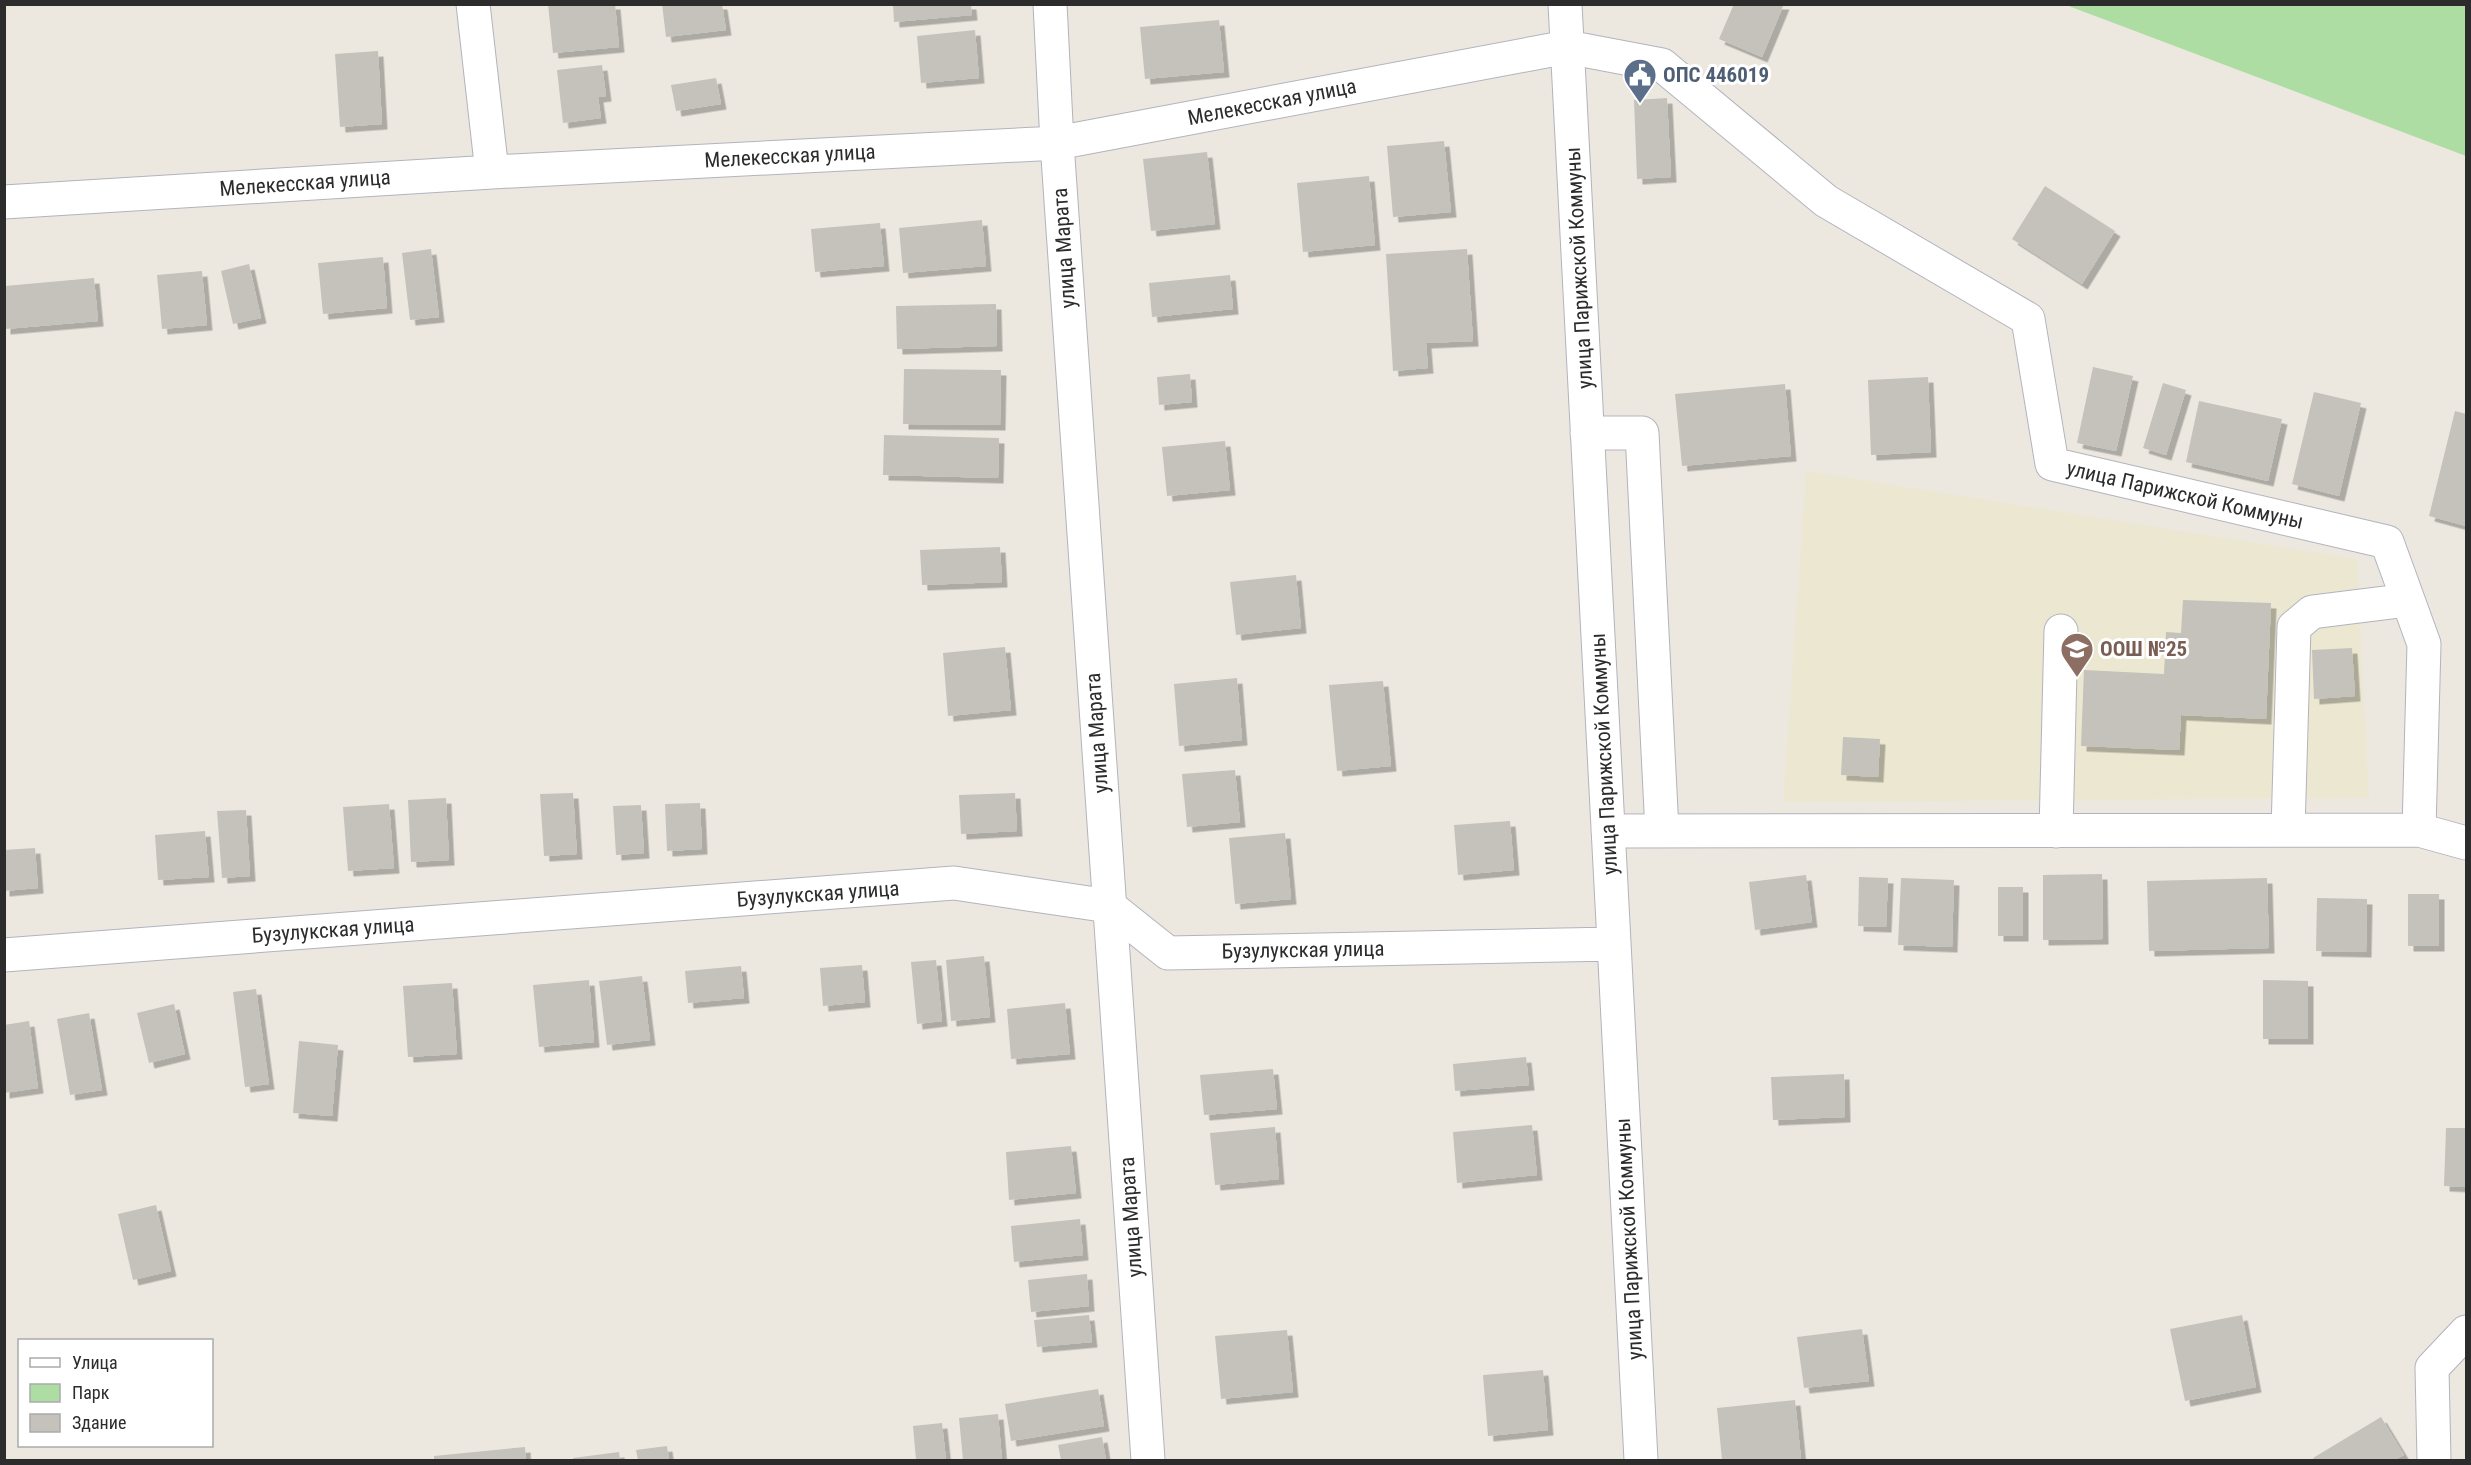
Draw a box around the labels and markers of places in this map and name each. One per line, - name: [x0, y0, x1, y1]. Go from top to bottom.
- public building icon: ОПС 446019: [1622, 57, 1658, 104]
- place label: ОПС 446019: [1663, 63, 1769, 87]
- school or university icon: ООШ №25: [2059, 631, 2095, 678]
- place label: ООШ №25: [2100, 637, 2187, 661]

